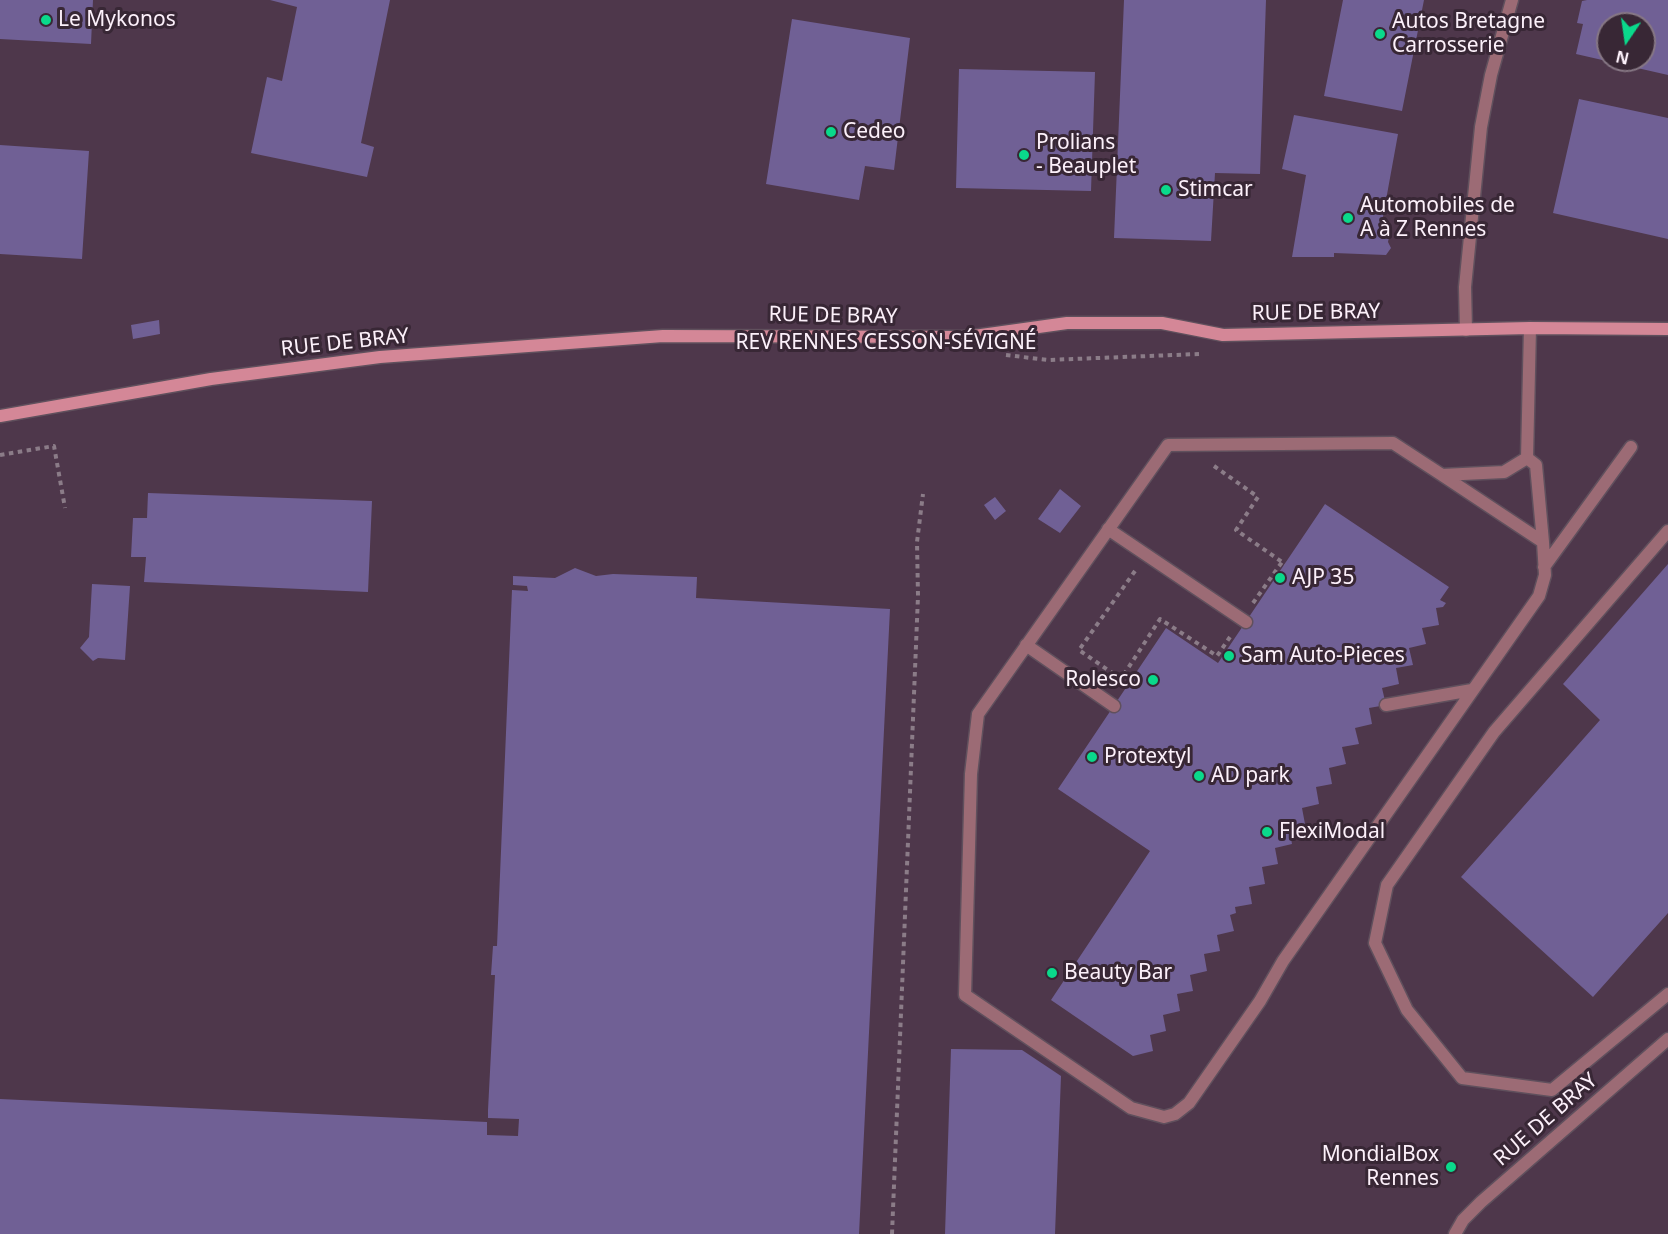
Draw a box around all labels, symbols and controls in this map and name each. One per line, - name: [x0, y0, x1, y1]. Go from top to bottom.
- place label: Le Mykonos: [58, 7, 176, 33]
- place label: Autos Bretagne Carrosserie: [1392, 9, 1545, 59]
- north arrow: [1596, 12, 1656, 72]
- marker: Le Mykonos: [39, 13, 53, 27]
- marker: Autos Bretagne Carrosserie: [1373, 27, 1387, 41]
- text: N: [1614, 45, 1631, 70]
- place label: Cedeo: [843, 119, 906, 145]
- marker: Cedeo: [824, 125, 838, 139]
- place label: Prolians - Beauplet: [1036, 130, 1136, 180]
- marker: Prolians - Beauplet: [1017, 148, 1031, 162]
- place label: Stimcar: [1178, 177, 1253, 203]
- marker: Stimcar: [1159, 183, 1173, 197]
- place label: Automobiles de A à Z Rennes: [1360, 193, 1515, 243]
- marker: Automobiles de A à Z Rennes: [1341, 211, 1355, 225]
- street label: RUE DE BRAY: [1251, 299, 1381, 327]
- street label: RUE DE BRAY: [768, 302, 898, 330]
- street label: RUE DE BRAY: [280, 324, 410, 362]
- street label: REV RENNES CESSON-SÉVIGNÉ: [735, 330, 1037, 356]
- place label: AJP 35: [1292, 565, 1354, 591]
- marker: AJP 35: [1273, 571, 1287, 585]
- place label: Sam Auto-Pieces: [1241, 643, 1405, 669]
- marker: Sam Auto-Pieces: [1222, 649, 1236, 663]
- place label: Rolesco: [1065, 667, 1141, 693]
- marker: Rolesco: [1146, 673, 1160, 687]
- place label: Protextyl: [1104, 744, 1191, 770]
- marker: Protextyl: [1085, 750, 1099, 764]
- place label: AD park: [1211, 763, 1290, 789]
- marker: AD park: [1192, 769, 1206, 783]
- place label: FlexiModal: [1279, 819, 1385, 845]
- marker: FlexiModal: [1260, 825, 1274, 839]
- place label: Beauty Bar: [1064, 960, 1172, 986]
- marker: Beauty Bar: [1045, 966, 1059, 980]
- street label: RUE DE BRAY: [1489, 1068, 1603, 1172]
- place label: MondialBox Rennes: [1322, 1142, 1439, 1192]
- marker: MondialBox Rennes: [1444, 1160, 1458, 1174]

